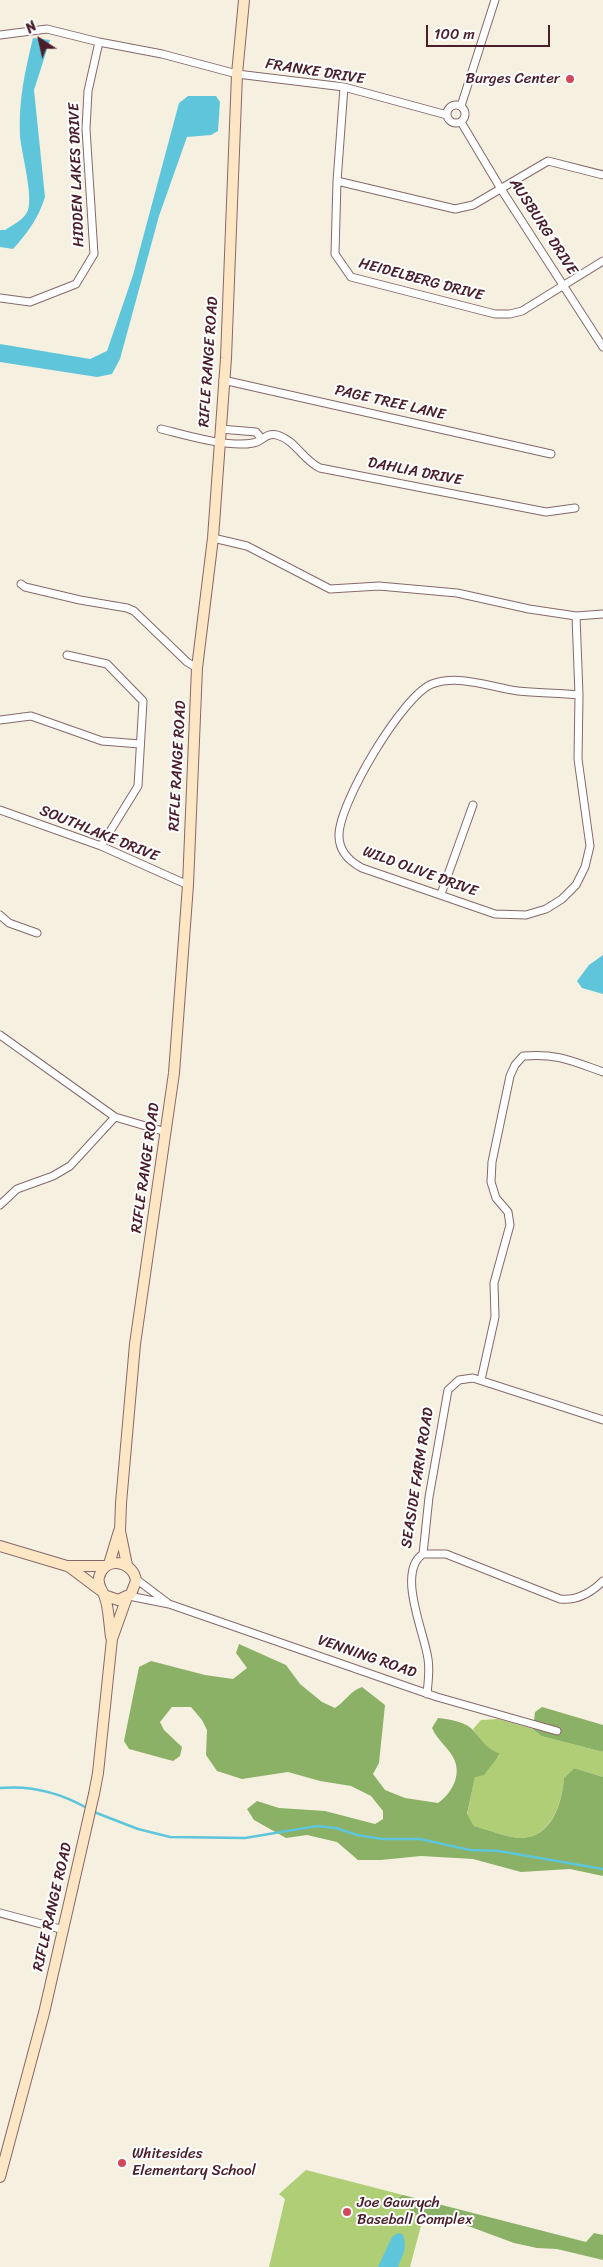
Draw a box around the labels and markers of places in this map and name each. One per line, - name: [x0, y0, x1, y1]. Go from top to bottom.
- place label: Burges Center: [465, 70, 560, 88]
- marker: Burges Center: [564, 73, 576, 85]
- place label: Whitesides Elementary School: [132, 2145, 256, 2180]
- marker: Whitesides Elementary School: [116, 2157, 128, 2169]
- place label: Joe Gawrych Baseball Complex: [357, 2194, 473, 2229]
- marker: Joe Gawrych Baseball Complex: [341, 2206, 353, 2218]

